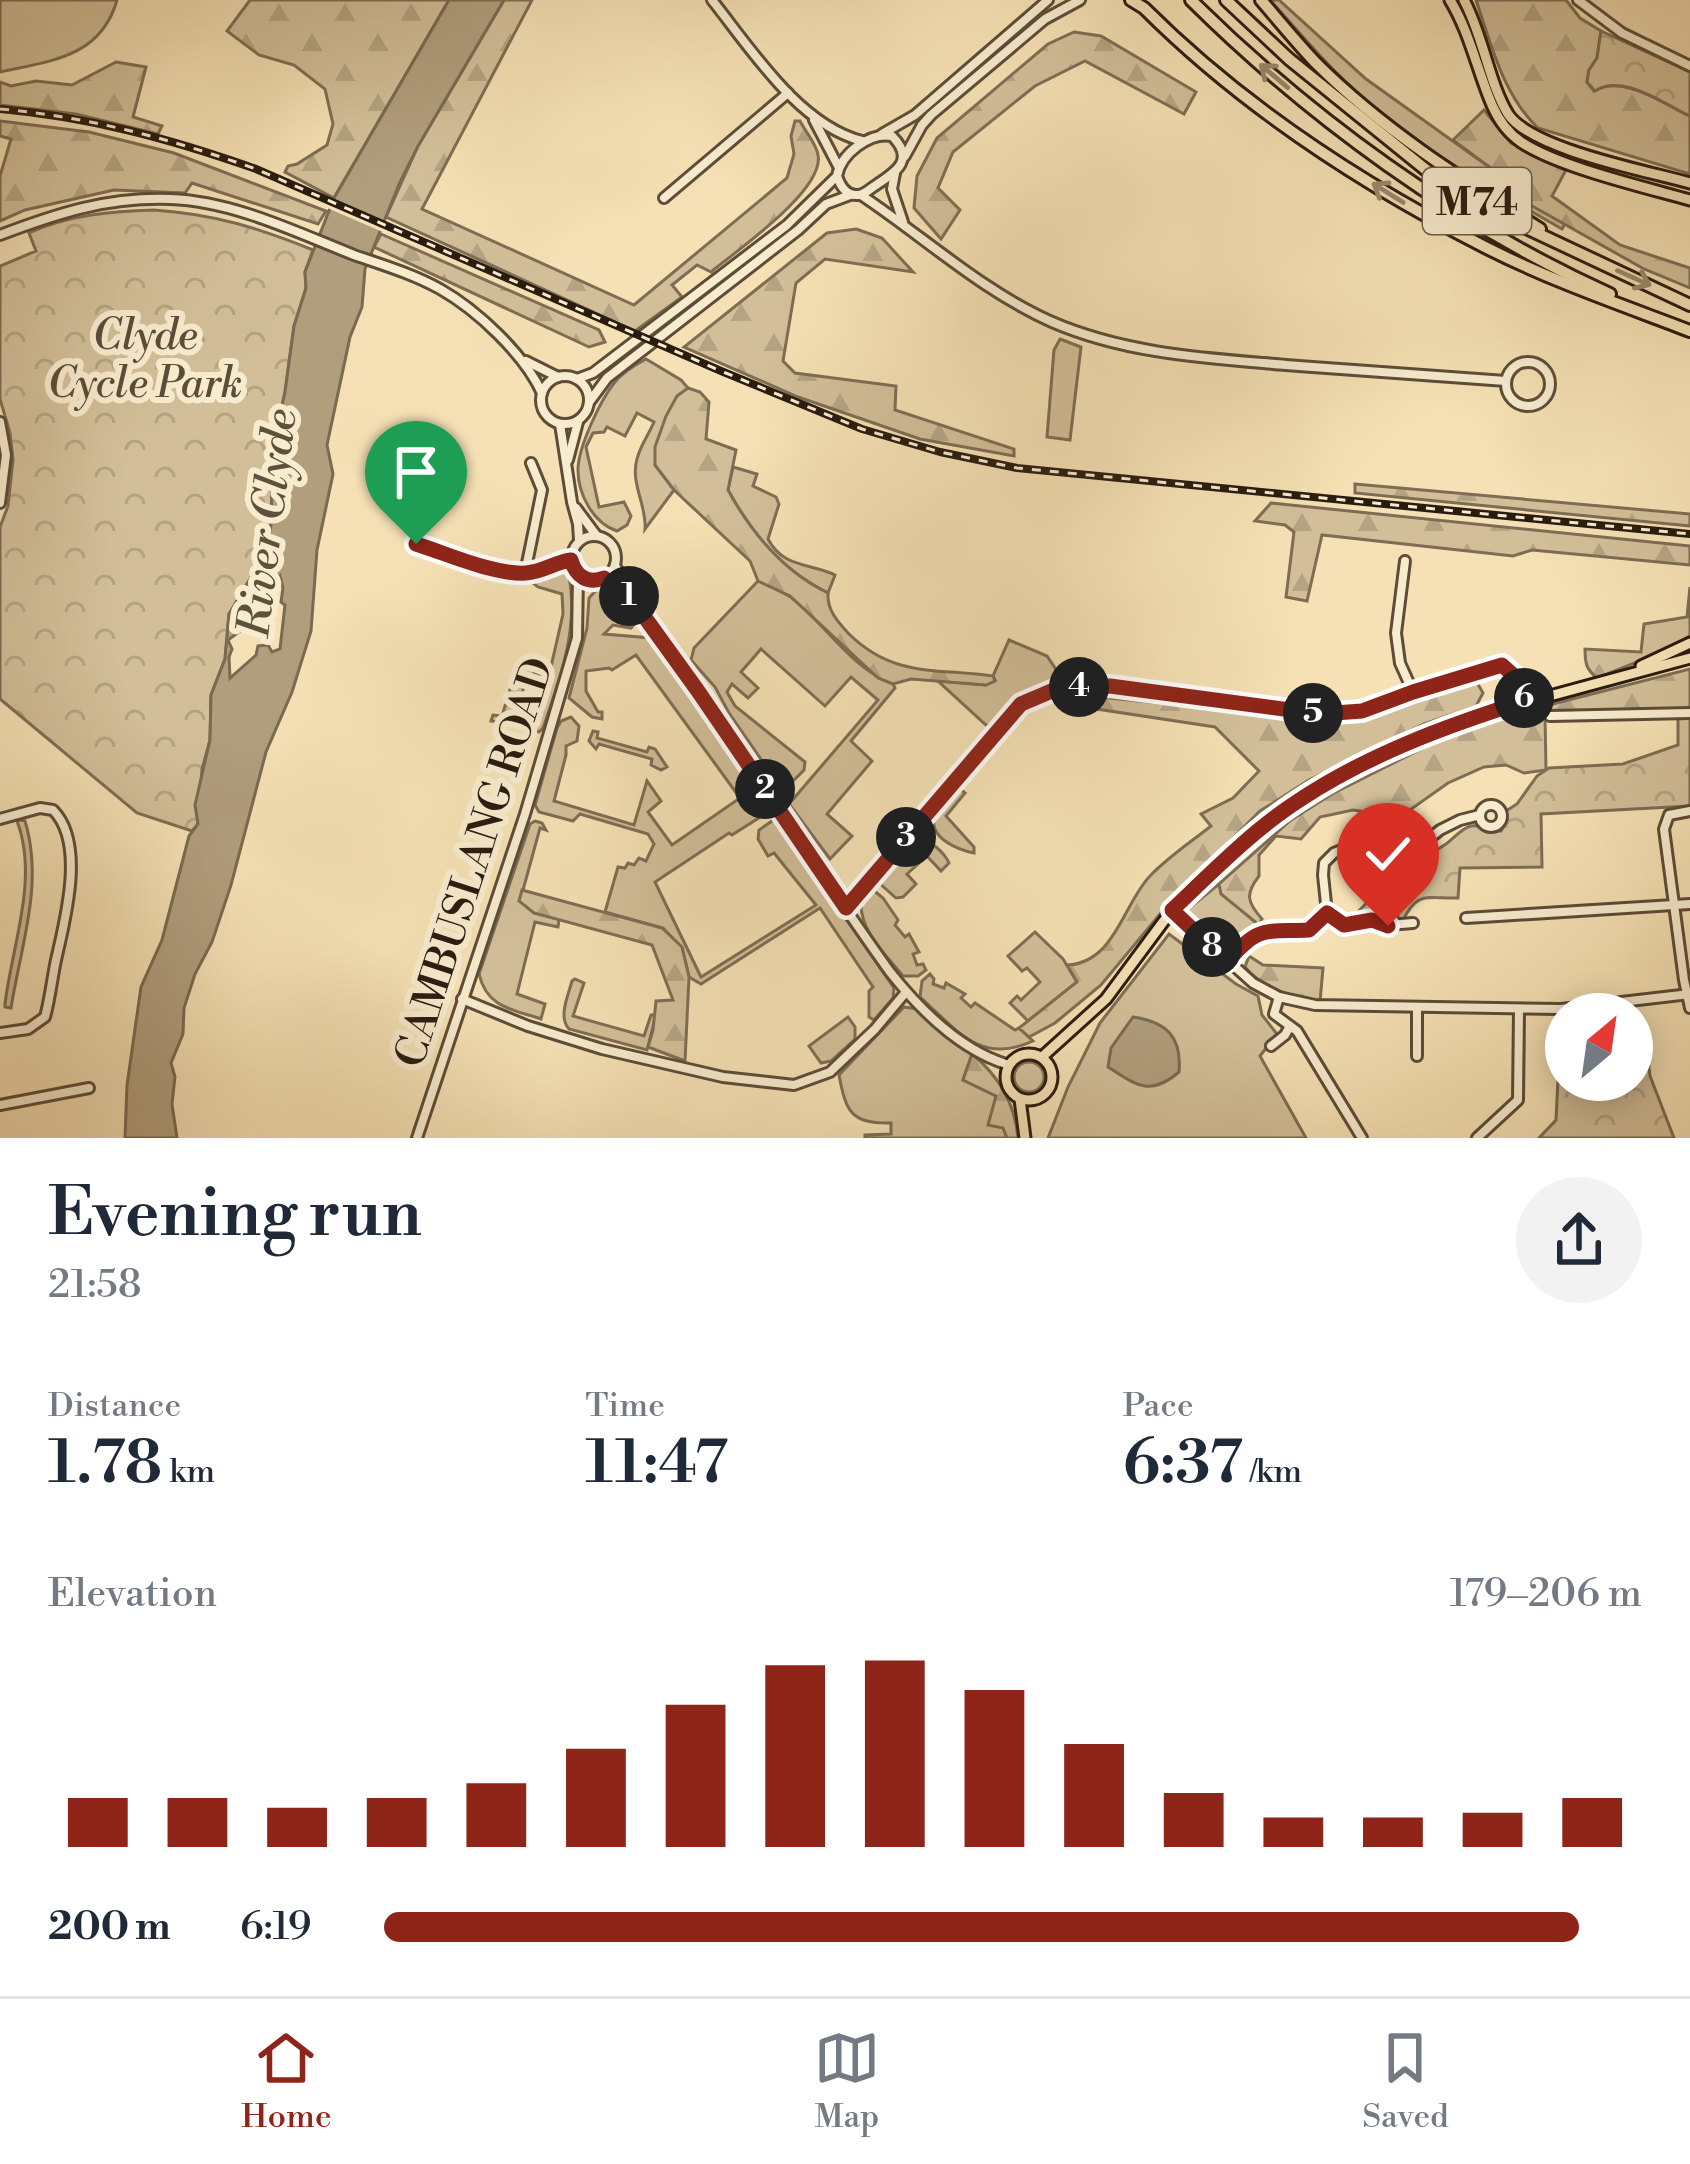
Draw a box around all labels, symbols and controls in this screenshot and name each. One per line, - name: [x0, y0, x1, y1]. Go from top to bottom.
- one-way arrow: [1260, 63, 1291, 90]
- road number: M74: [1423, 168, 1531, 234]
- one-way arrow: [1372, 181, 1406, 205]
- one-way arrow: [1615, 268, 1651, 290]
- park label: Clyde Cycle Park: [47, 310, 243, 411]
- water label: River Clyde: [226, 406, 311, 642]
- pin: [365, 421, 467, 544]
- icon: arrive: [383, 439, 449, 505]
- pin: 1: [599, 566, 659, 626]
- text: 1: [621, 575, 637, 616]
- street label: CAMBUSLANG ROAD: [384, 651, 567, 1074]
- pin: 4: [1049, 657, 1109, 717]
- text: 4: [1068, 666, 1090, 707]
- pin: 6: [1494, 668, 1554, 728]
- text: 6: [1514, 677, 1534, 718]
- pin: 5: [1283, 683, 1343, 743]
- text: 5: [1303, 692, 1323, 733]
- pin: 2: [735, 759, 795, 819]
- text: 2: [755, 768, 775, 809]
- pin: [1337, 803, 1439, 926]
- pin: 3: [876, 807, 936, 867]
- text: 3: [896, 816, 916, 857]
- icon: check: [1355, 821, 1421, 887]
- pin: 8: [1182, 917, 1242, 977]
- text: 8: [1201, 926, 1223, 967]
- north arrow: [1545, 993, 1653, 1101]
- map controls: [1545, 993, 1653, 1101]
- text: Evening run: [48, 1174, 422, 1257]
- button: share: [1516, 1177, 1642, 1303]
- text: 21:58: [48, 1261, 142, 1310]
- text: Distance: [48, 1386, 181, 1427]
- text: Time: [585, 1386, 665, 1427]
- text: Pace: [1123, 1386, 1194, 1427]
- text: 1.78: [48, 1427, 162, 1502]
- text: 11:47: [585, 1427, 728, 1502]
- text: 6:37: [1123, 1427, 1243, 1502]
- text: km: [162, 1452, 215, 1493]
- text: /km: [1243, 1452, 1302, 1493]
- text: Elevation: [48, 1570, 217, 1619]
- text: 179–206 m: [1450, 1570, 1642, 1619]
- text: 200 m: [48, 1903, 171, 1952]
- text: 6:19: [240, 1903, 312, 1952]
- tab: Home: [241, 2025, 332, 2138]
- tab: Map: [814, 2025, 880, 2138]
- tab: Saved: [1362, 2025, 1449, 2138]

